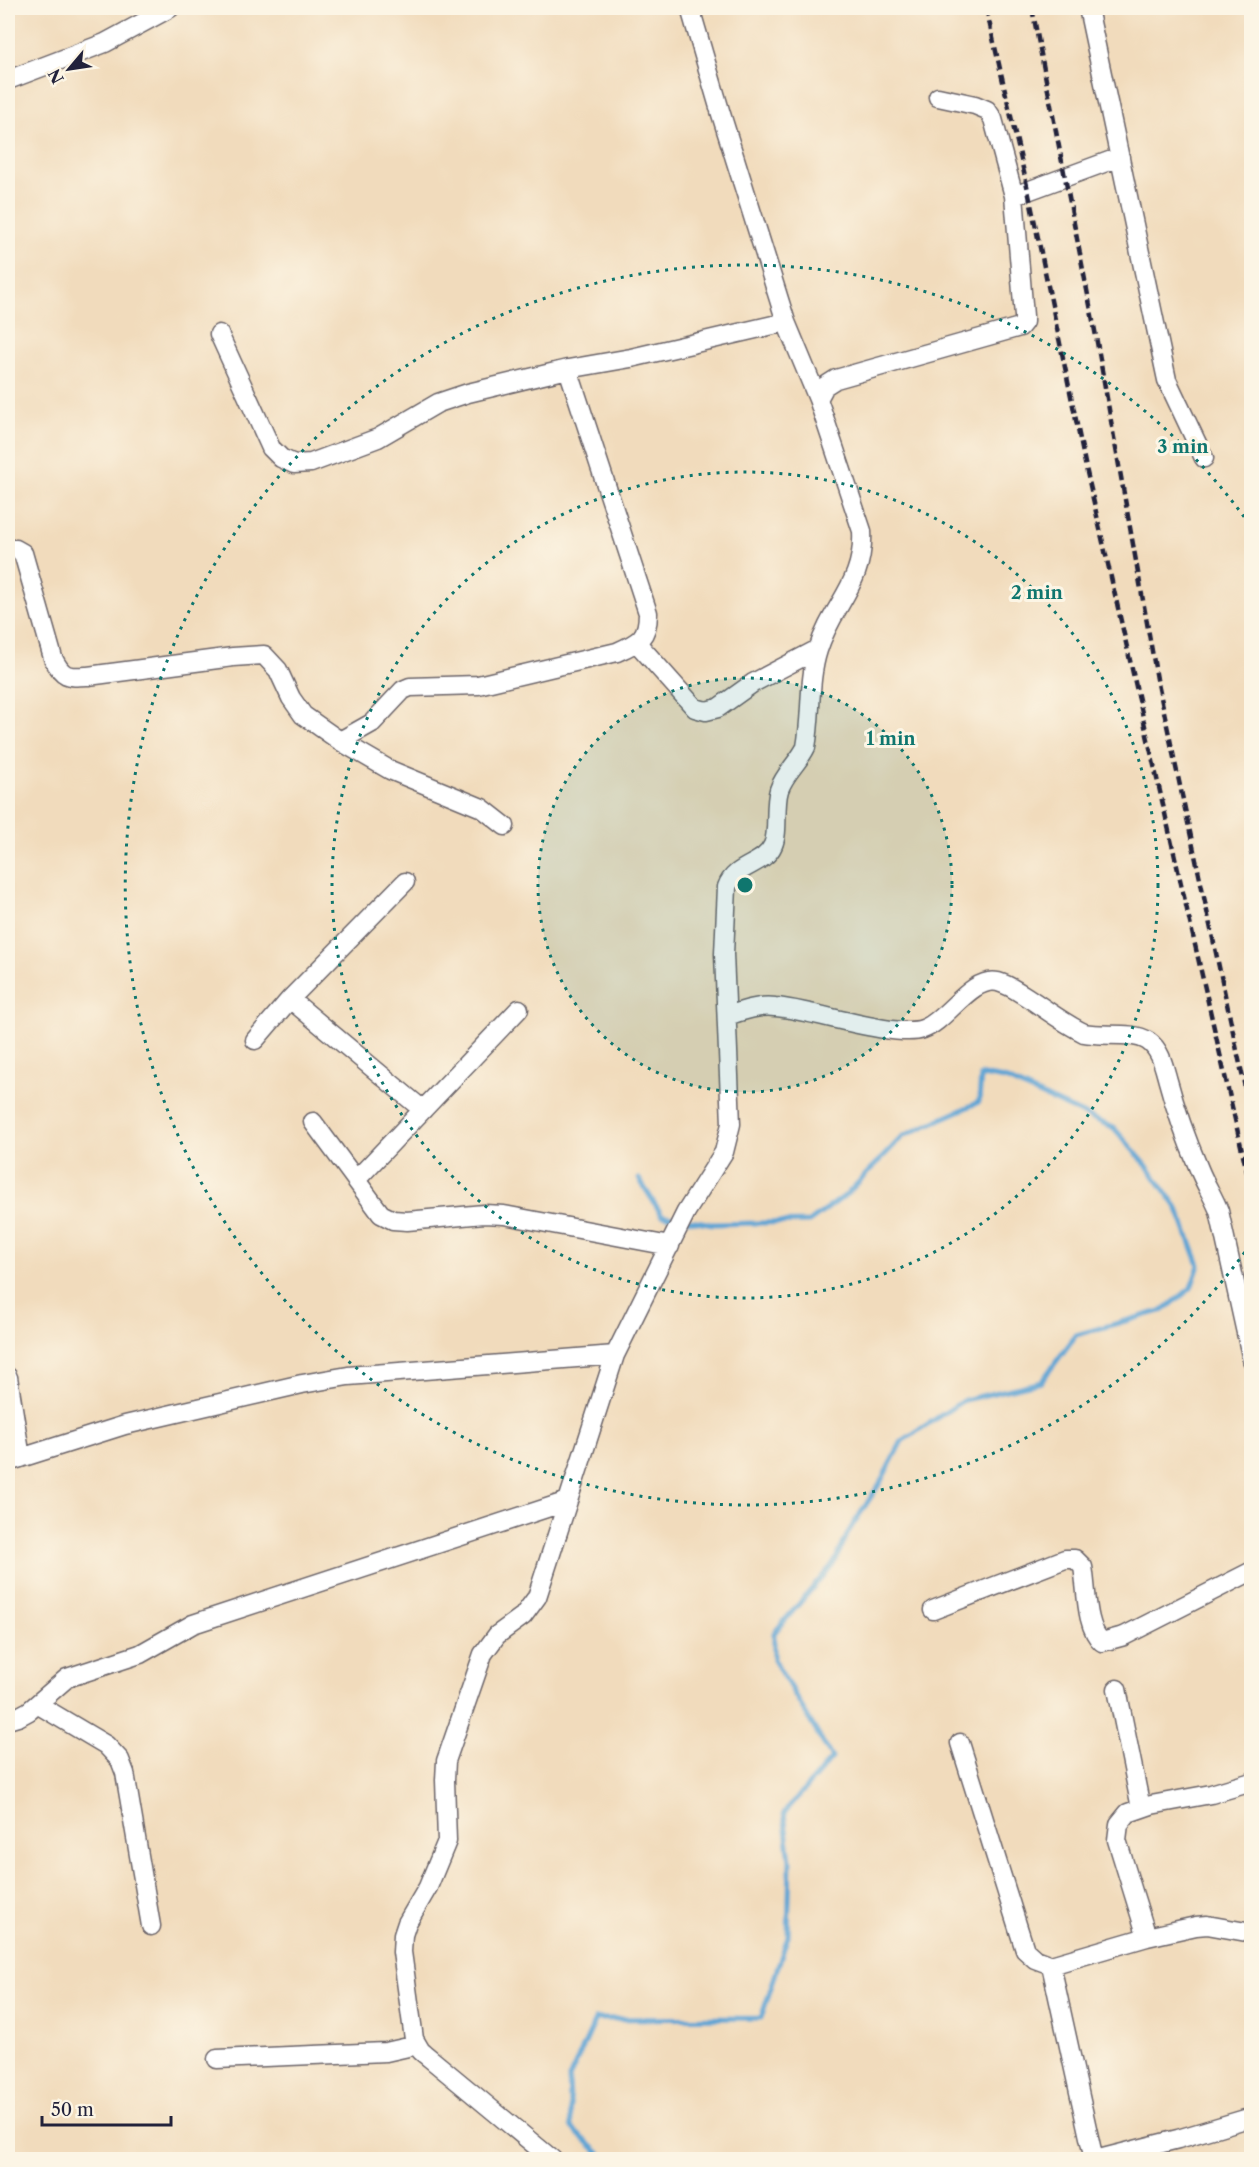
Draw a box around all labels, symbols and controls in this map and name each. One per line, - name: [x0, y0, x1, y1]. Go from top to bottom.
- north arrow: [39, 39, 99, 99]
- text: N: [44, 65, 68, 87]
- text: 3 min: [1157, 436, 1209, 458]
- text: 2 min: [1011, 582, 1064, 604]
- text: 1 min: [866, 728, 916, 750]
- centre of rings: [735, 875, 755, 895]
- scale bar: [42, 2089, 171, 2127]
- text: 50 m: [51, 2099, 94, 2121]

